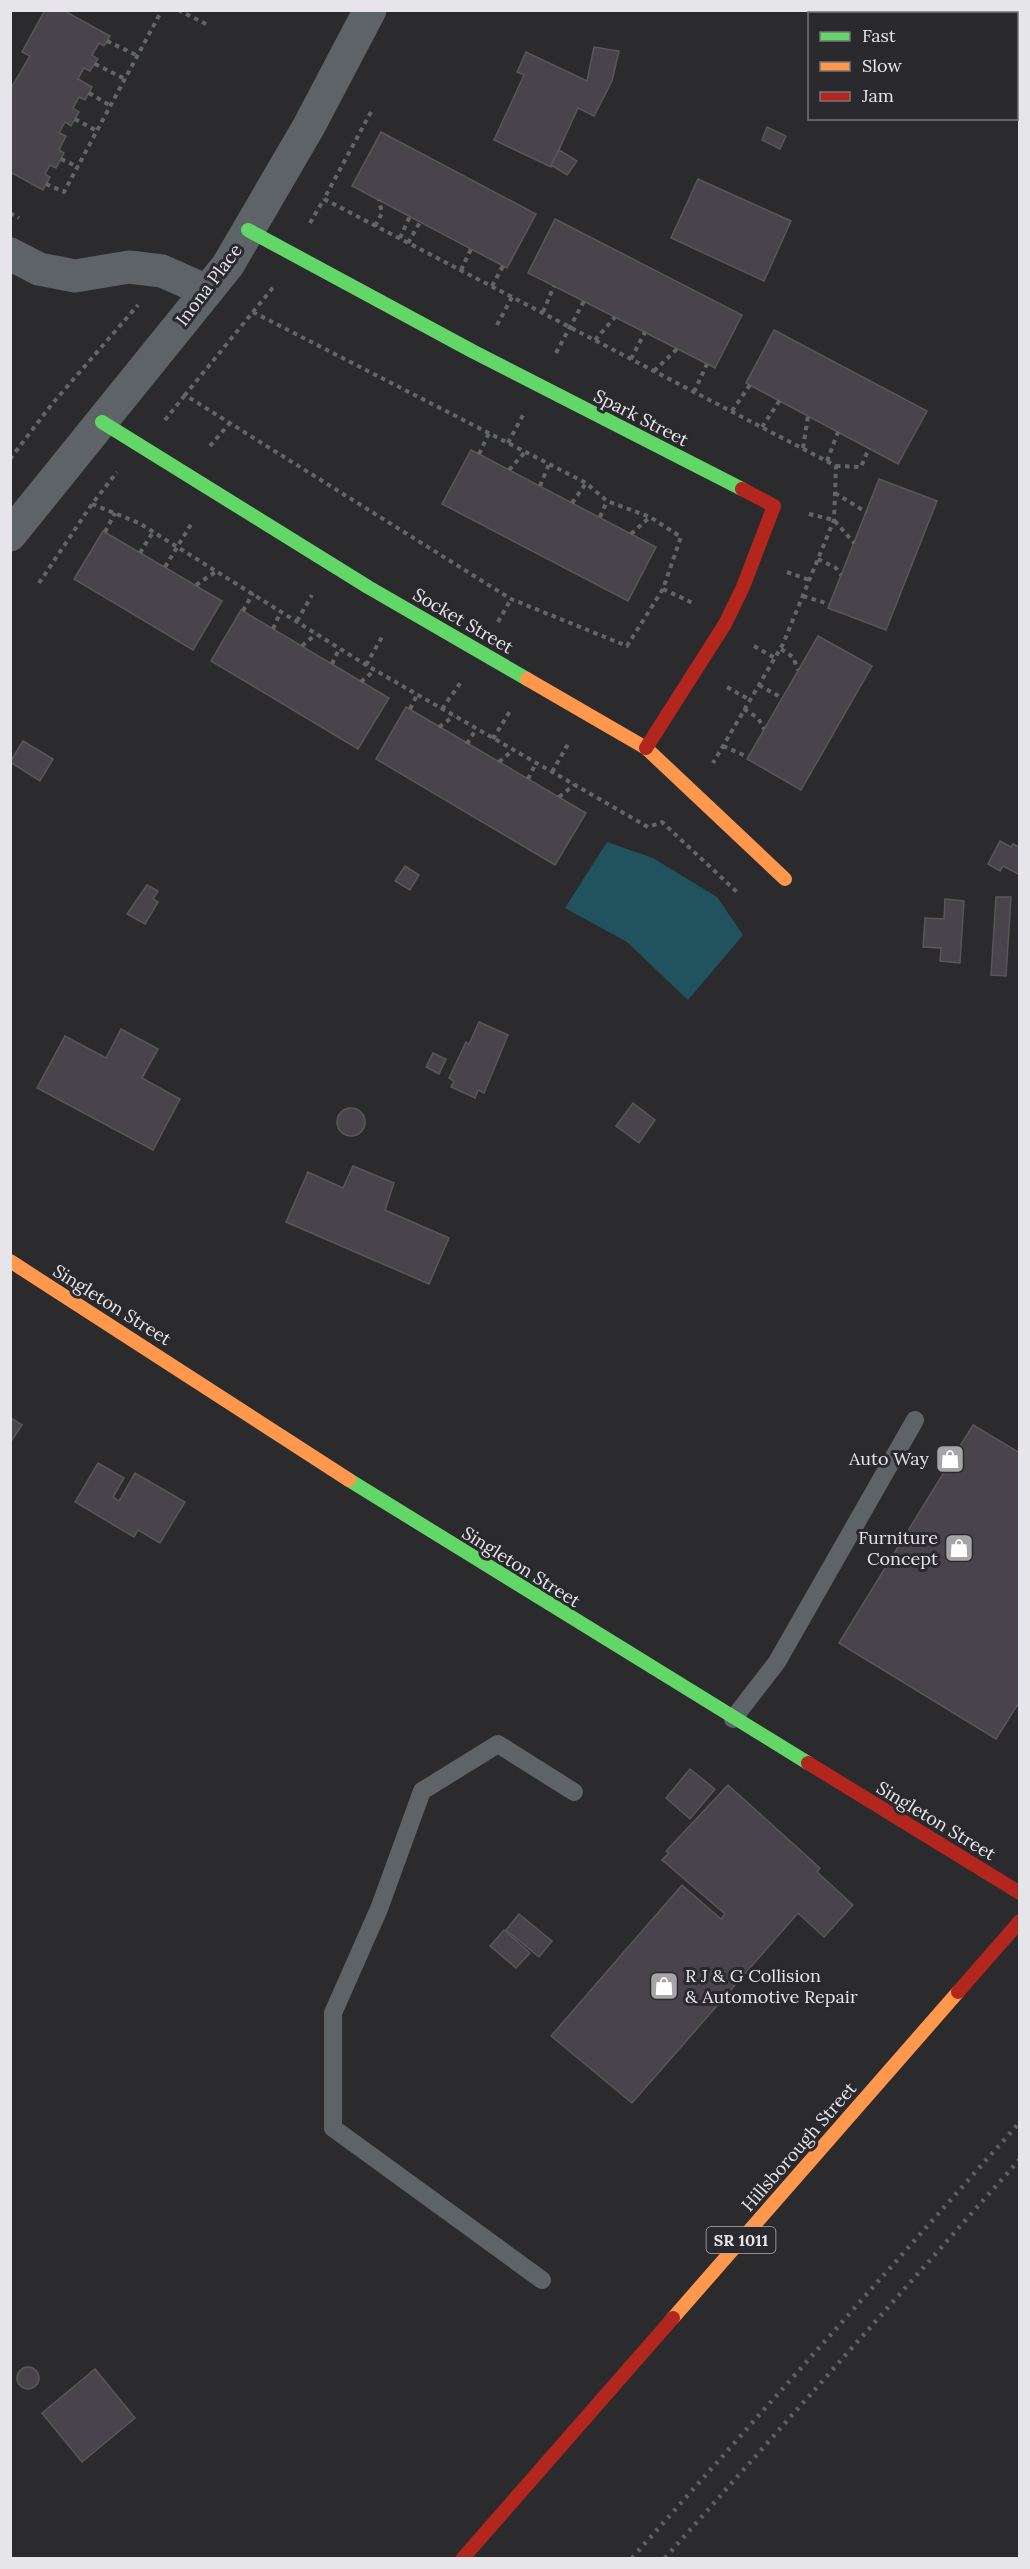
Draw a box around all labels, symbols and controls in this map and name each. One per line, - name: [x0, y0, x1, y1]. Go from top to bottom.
- legend: [808, 12, 1018, 120]
- text: Fast: [862, 24, 896, 47]
- text: Slow: [862, 54, 902, 77]
- text: Jam: [861, 84, 894, 107]
- street label: Inona Place: [170, 239, 247, 330]
- street label: Spark Street: [590, 384, 692, 451]
- street label: Socket Street: [409, 583, 518, 659]
- street label: Singleton Street: [49, 1259, 176, 1350]
- shop icon: Auto Way: [934, 1443, 966, 1475]
- place label: Auto Way: [848, 1447, 929, 1470]
- street label: Singleton Street: [458, 1521, 585, 1612]
- place label: Furniture Concept: [858, 1526, 938, 1570]
- shop icon: Furniture Concept: [943, 1532, 975, 1564]
- street label: Singleton Street: [872, 1776, 1000, 1865]
- place label: R J & G Collision & Automotive Repair: [685, 1964, 858, 2008]
- shop icon: R J & G Collision & Automotive Repair: [648, 1970, 680, 2002]
- street label: Hillsborough Street: [736, 2077, 861, 2216]
- road number: SR 1011: [706, 2227, 776, 2253]

